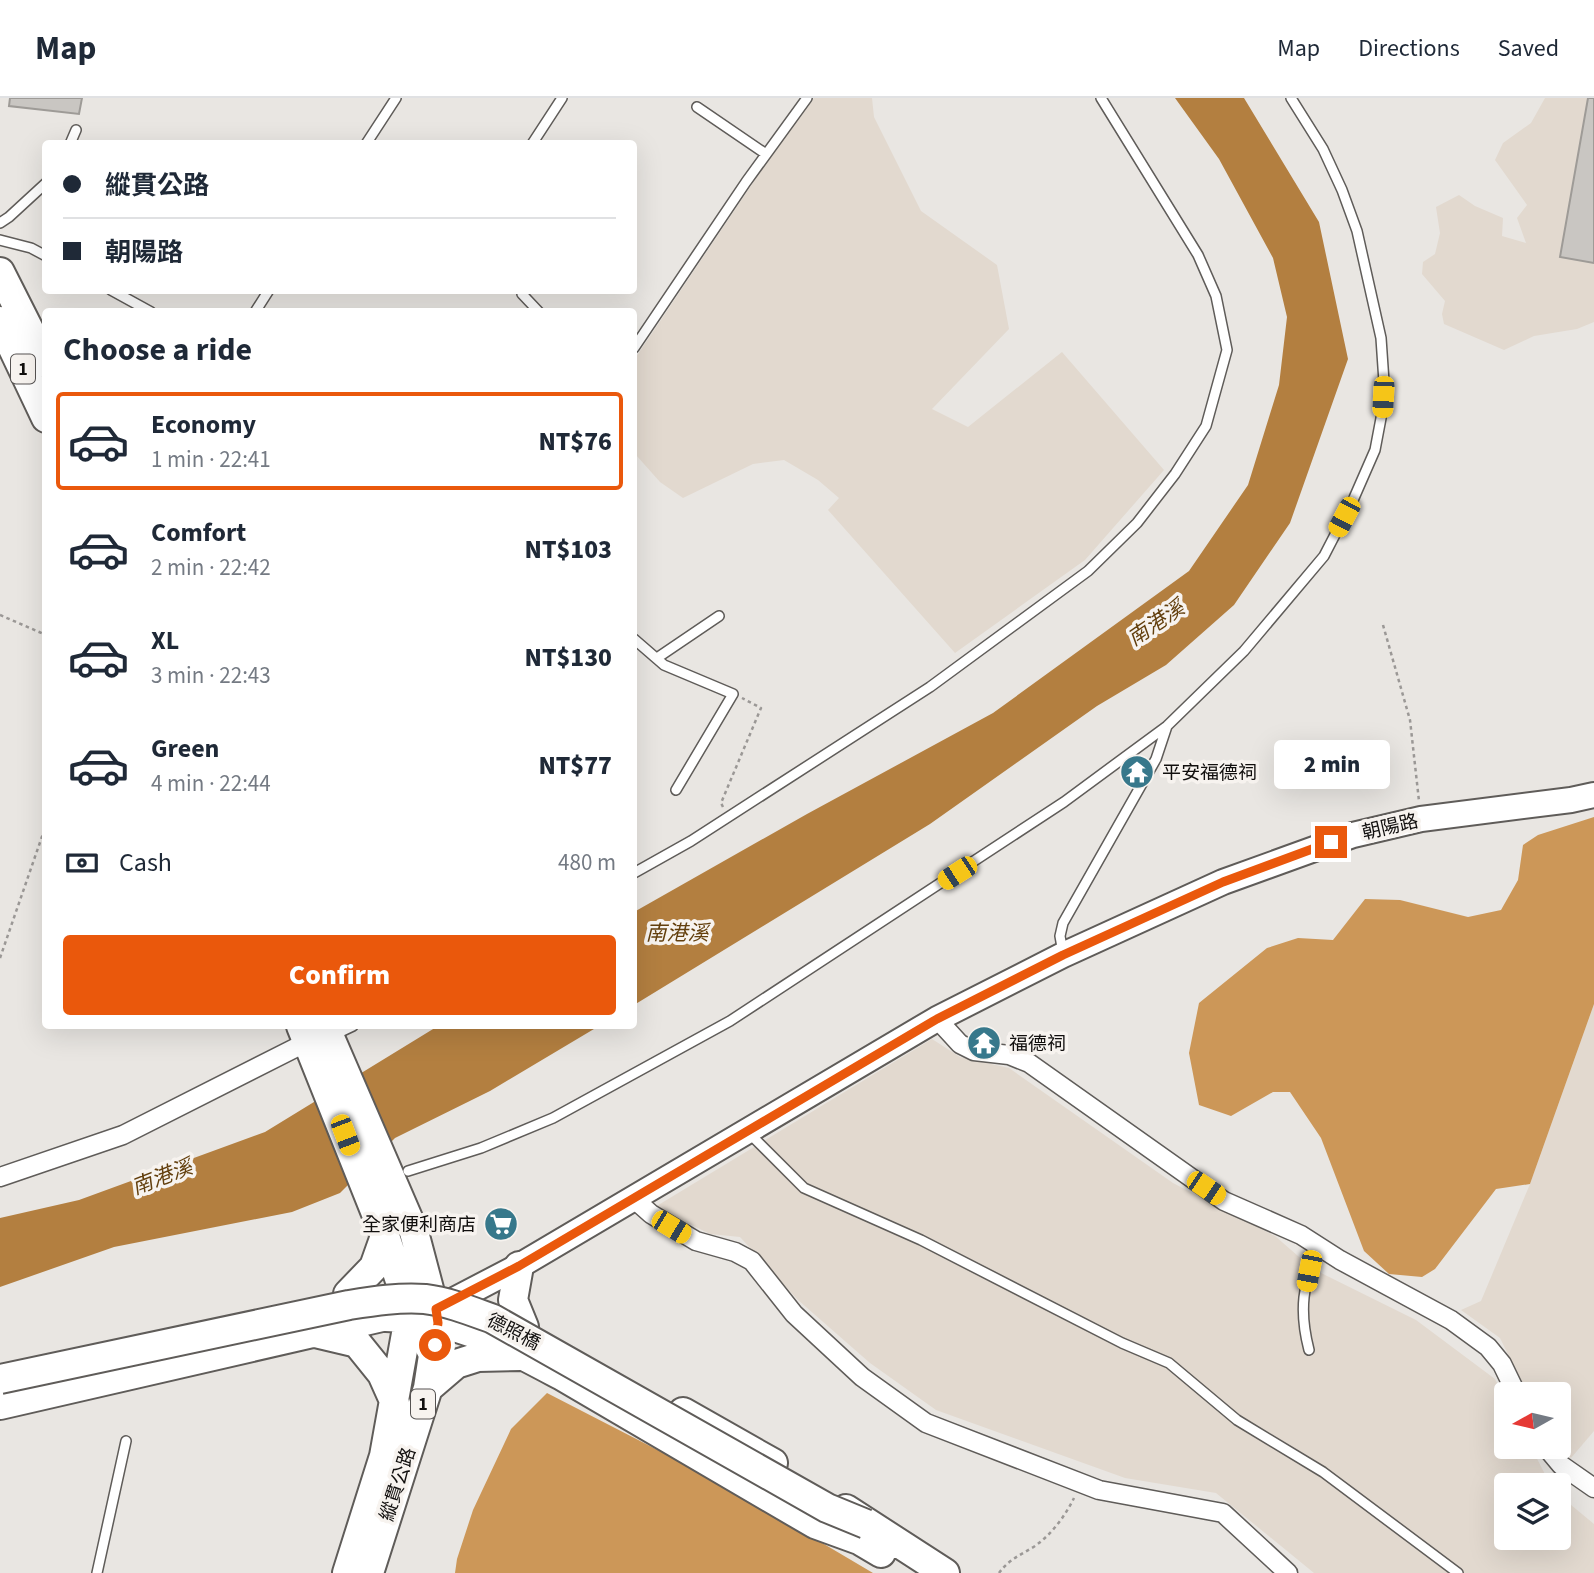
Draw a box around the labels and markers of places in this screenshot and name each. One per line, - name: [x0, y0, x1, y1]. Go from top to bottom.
- temple icon: 平安福德祠: [1118, 753, 1156, 791]
- place label: 平安福德祠: [1162, 760, 1257, 787]
- temple icon: 福德祠: [965, 1024, 1003, 1062]
- place label: 福德祠: [1009, 1031, 1066, 1058]
- supermarket icon: 全家便利商店: [482, 1205, 520, 1243]
- place label: 全家便利商店: [362, 1212, 476, 1239]

